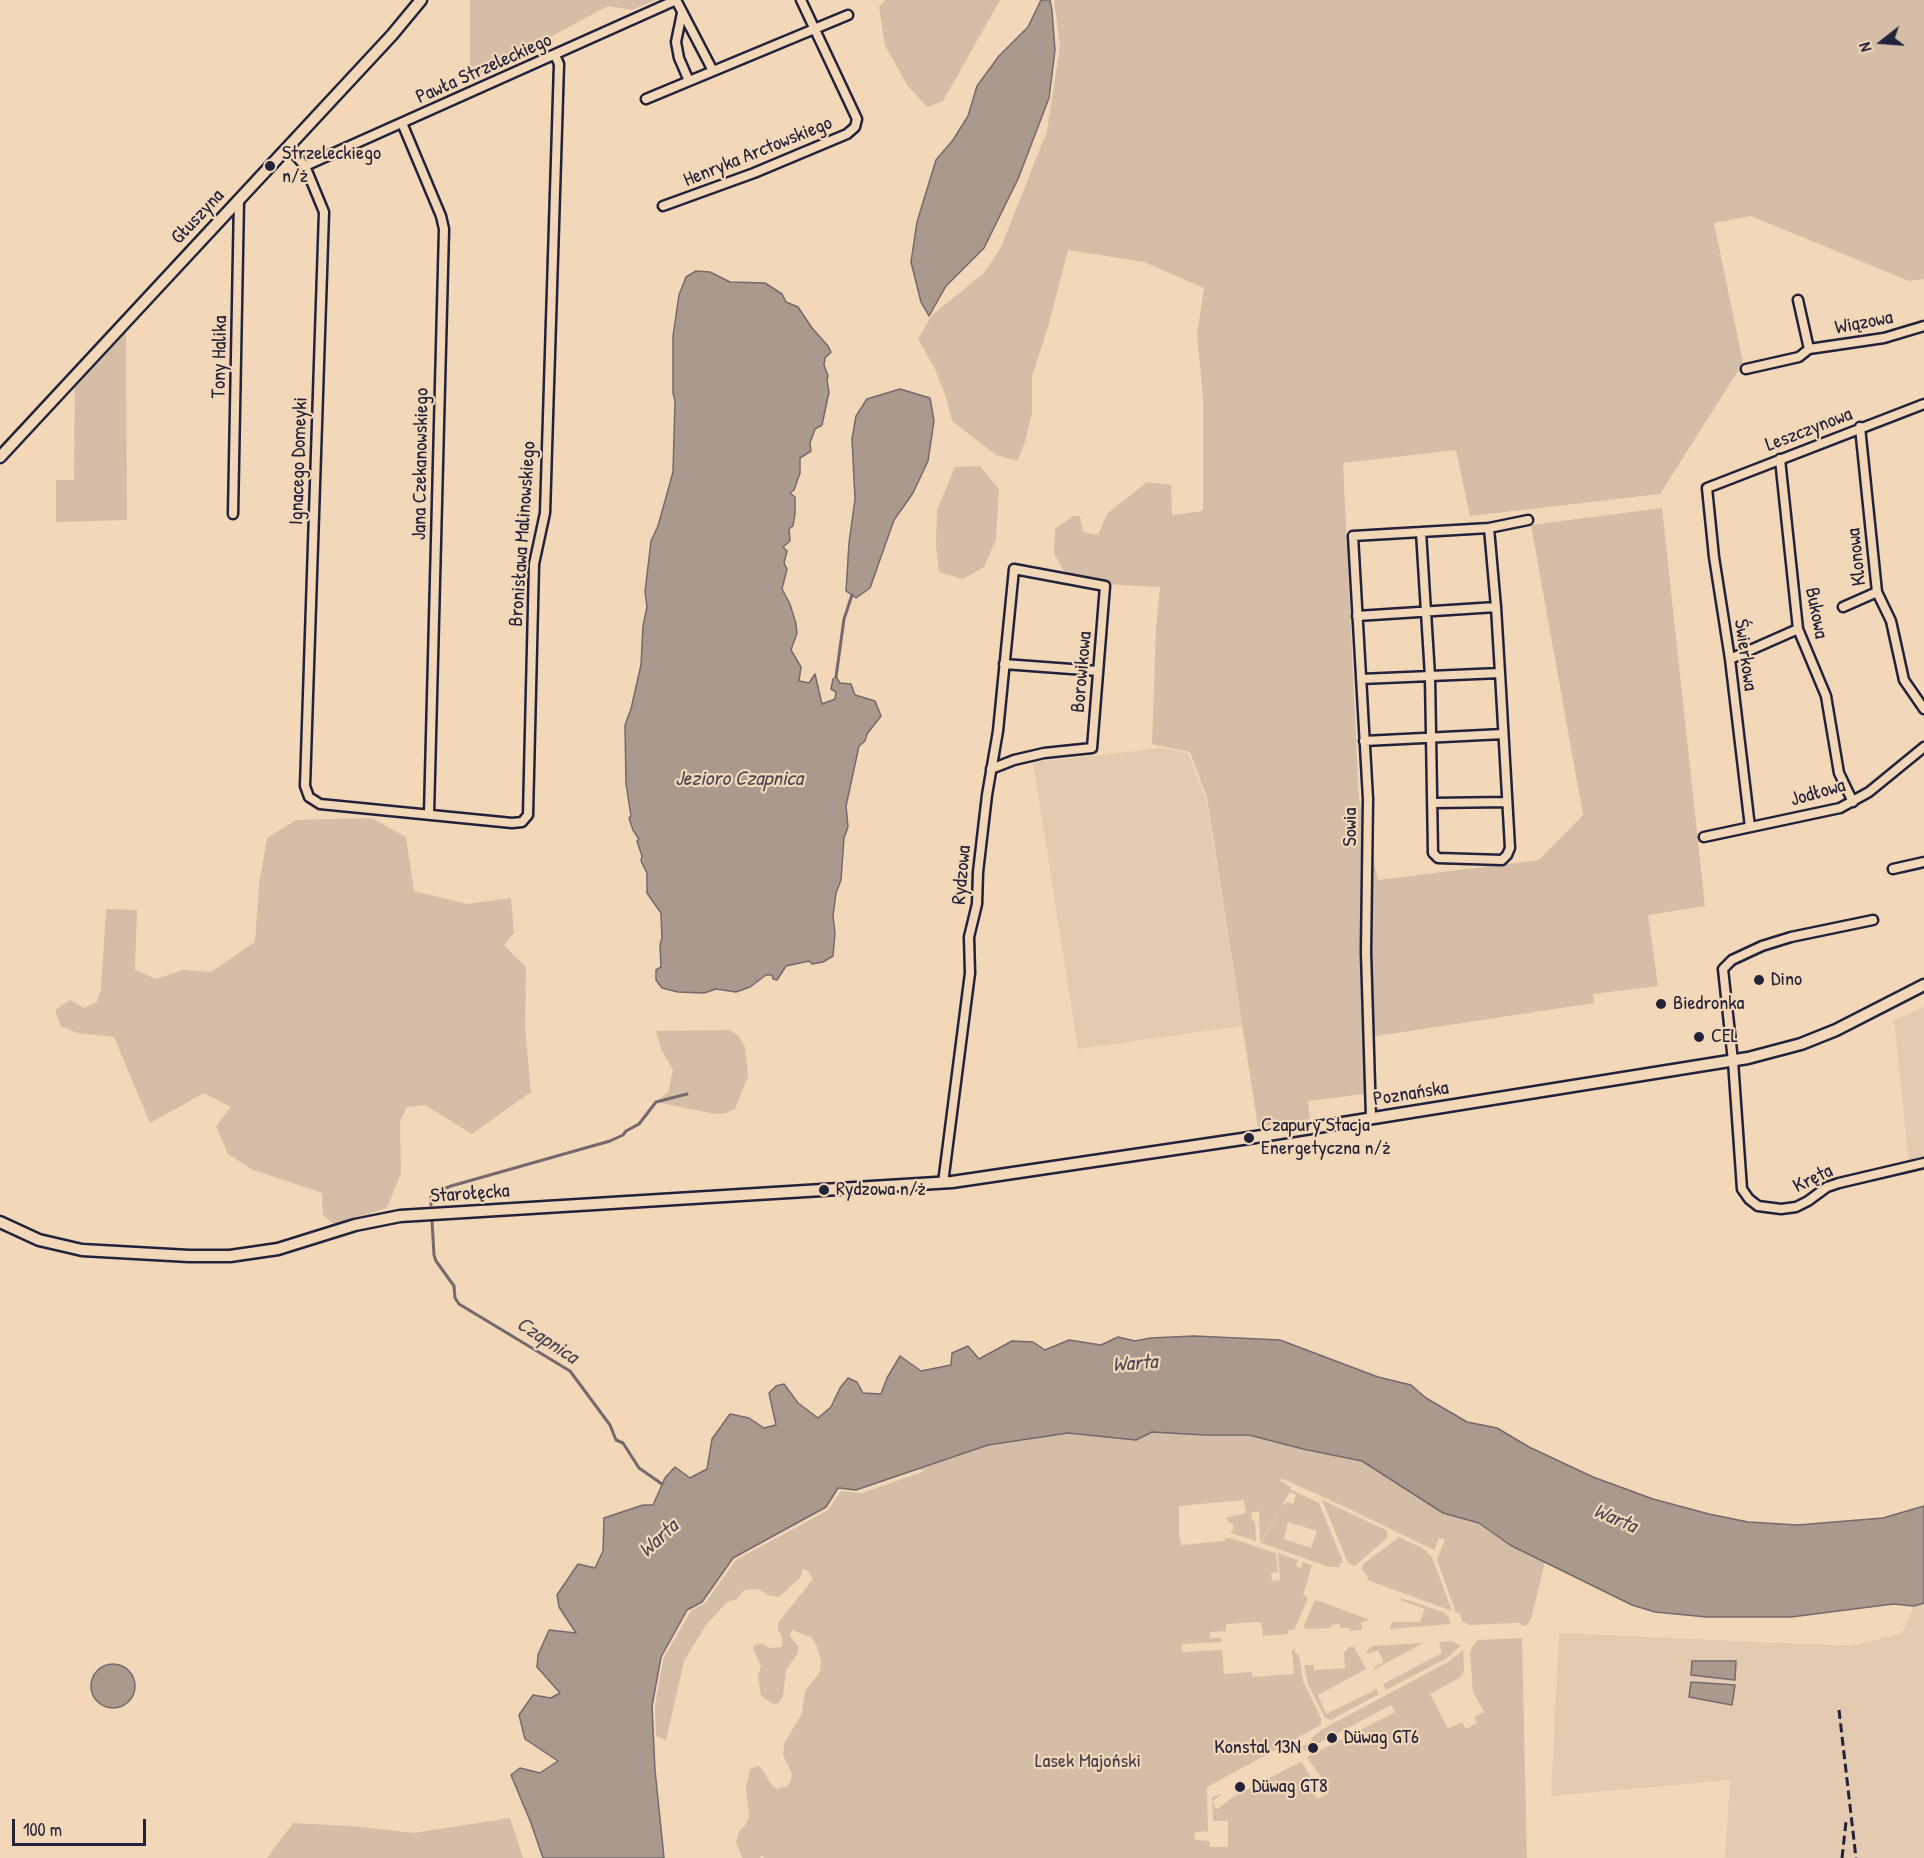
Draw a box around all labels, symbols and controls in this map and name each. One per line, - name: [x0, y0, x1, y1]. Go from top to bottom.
- north arrow: [1852, 12, 1912, 72]
- street label: Pawła Strzeleckiego: [413, 28, 555, 110]
- text: N: [1853, 40, 1877, 55]
- street label: Henryka Arctowskiego: [680, 111, 836, 193]
- place label: Strzeleckiego n/ż: [282, 142, 381, 189]
- marker: Strzeleckiego n/ż: [263, 159, 277, 173]
- street label: Głuszyna: [166, 184, 230, 250]
- street label: Wiązowa: [1833, 306, 1895, 340]
- street label: Tony Halika: [207, 315, 233, 399]
- street label: Jana Czekanowskiego: [408, 388, 434, 540]
- street label: Ignacego Domeyki: [285, 397, 313, 525]
- street label: Leszczynowa: [1762, 403, 1856, 457]
- street label: Bronisława Malinowskiego: [505, 441, 541, 627]
- street label: Klonowa: [1842, 527, 1872, 587]
- street label: Bukowa: [1799, 585, 1833, 641]
- street label: Świerkowa: [1728, 618, 1762, 692]
- street label: Borowikowa: [1067, 631, 1097, 713]
- water label: Jezioro Czapnica: [675, 766, 803, 792]
- street label: Jodłowa: [1788, 774, 1848, 812]
- street label: Sowia: [1339, 808, 1363, 846]
- street label: Rydzowa: [947, 845, 977, 905]
- place label: Dino: [1771, 968, 1802, 992]
- marker: Dino: [1752, 973, 1766, 987]
- place label: Biedronka: [1673, 992, 1744, 1016]
- marker: Biedronka: [1654, 997, 1668, 1011]
- place label: CEL: [1711, 1025, 1738, 1049]
- marker: CEL: [1692, 1030, 1706, 1044]
- street label: Poznańska: [1372, 1076, 1450, 1112]
- place label: Czapury Stacja Energetyczna n/ż: [1261, 1114, 1391, 1161]
- marker: Czapury Stacja Energetyczna n/ż: [1242, 1131, 1256, 1145]
- street label: Kręta: [1789, 1159, 1837, 1199]
- place label: Rydzowa n/ż: [836, 1178, 926, 1202]
- street label: Starołęcka: [430, 1179, 510, 1209]
- marker: Rydzowa n/ż: [817, 1183, 831, 1197]
- water label: Czapnica: [512, 1312, 582, 1370]
- water label: Warta: [1112, 1350, 1158, 1378]
- water label: Warta: [1589, 1499, 1641, 1539]
- water label: Warta: [634, 1515, 684, 1563]
- place label: Düwag GT6: [1344, 1726, 1419, 1750]
- marker: Düwag GT6: [1325, 1731, 1339, 1745]
- place label: Konstal 13N: [1214, 1736, 1301, 1760]
- marker: Konstal 13N: [1306, 1741, 1320, 1755]
- park label: Lasek Majoński: [1035, 1750, 1141, 1774]
- place label: Düwag GT8: [1252, 1775, 1328, 1799]
- marker: Düwag GT8: [1233, 1780, 1247, 1794]
- scale bar: [15, 1807, 148, 1845]
- text: 100 m: [23, 1817, 62, 1842]

